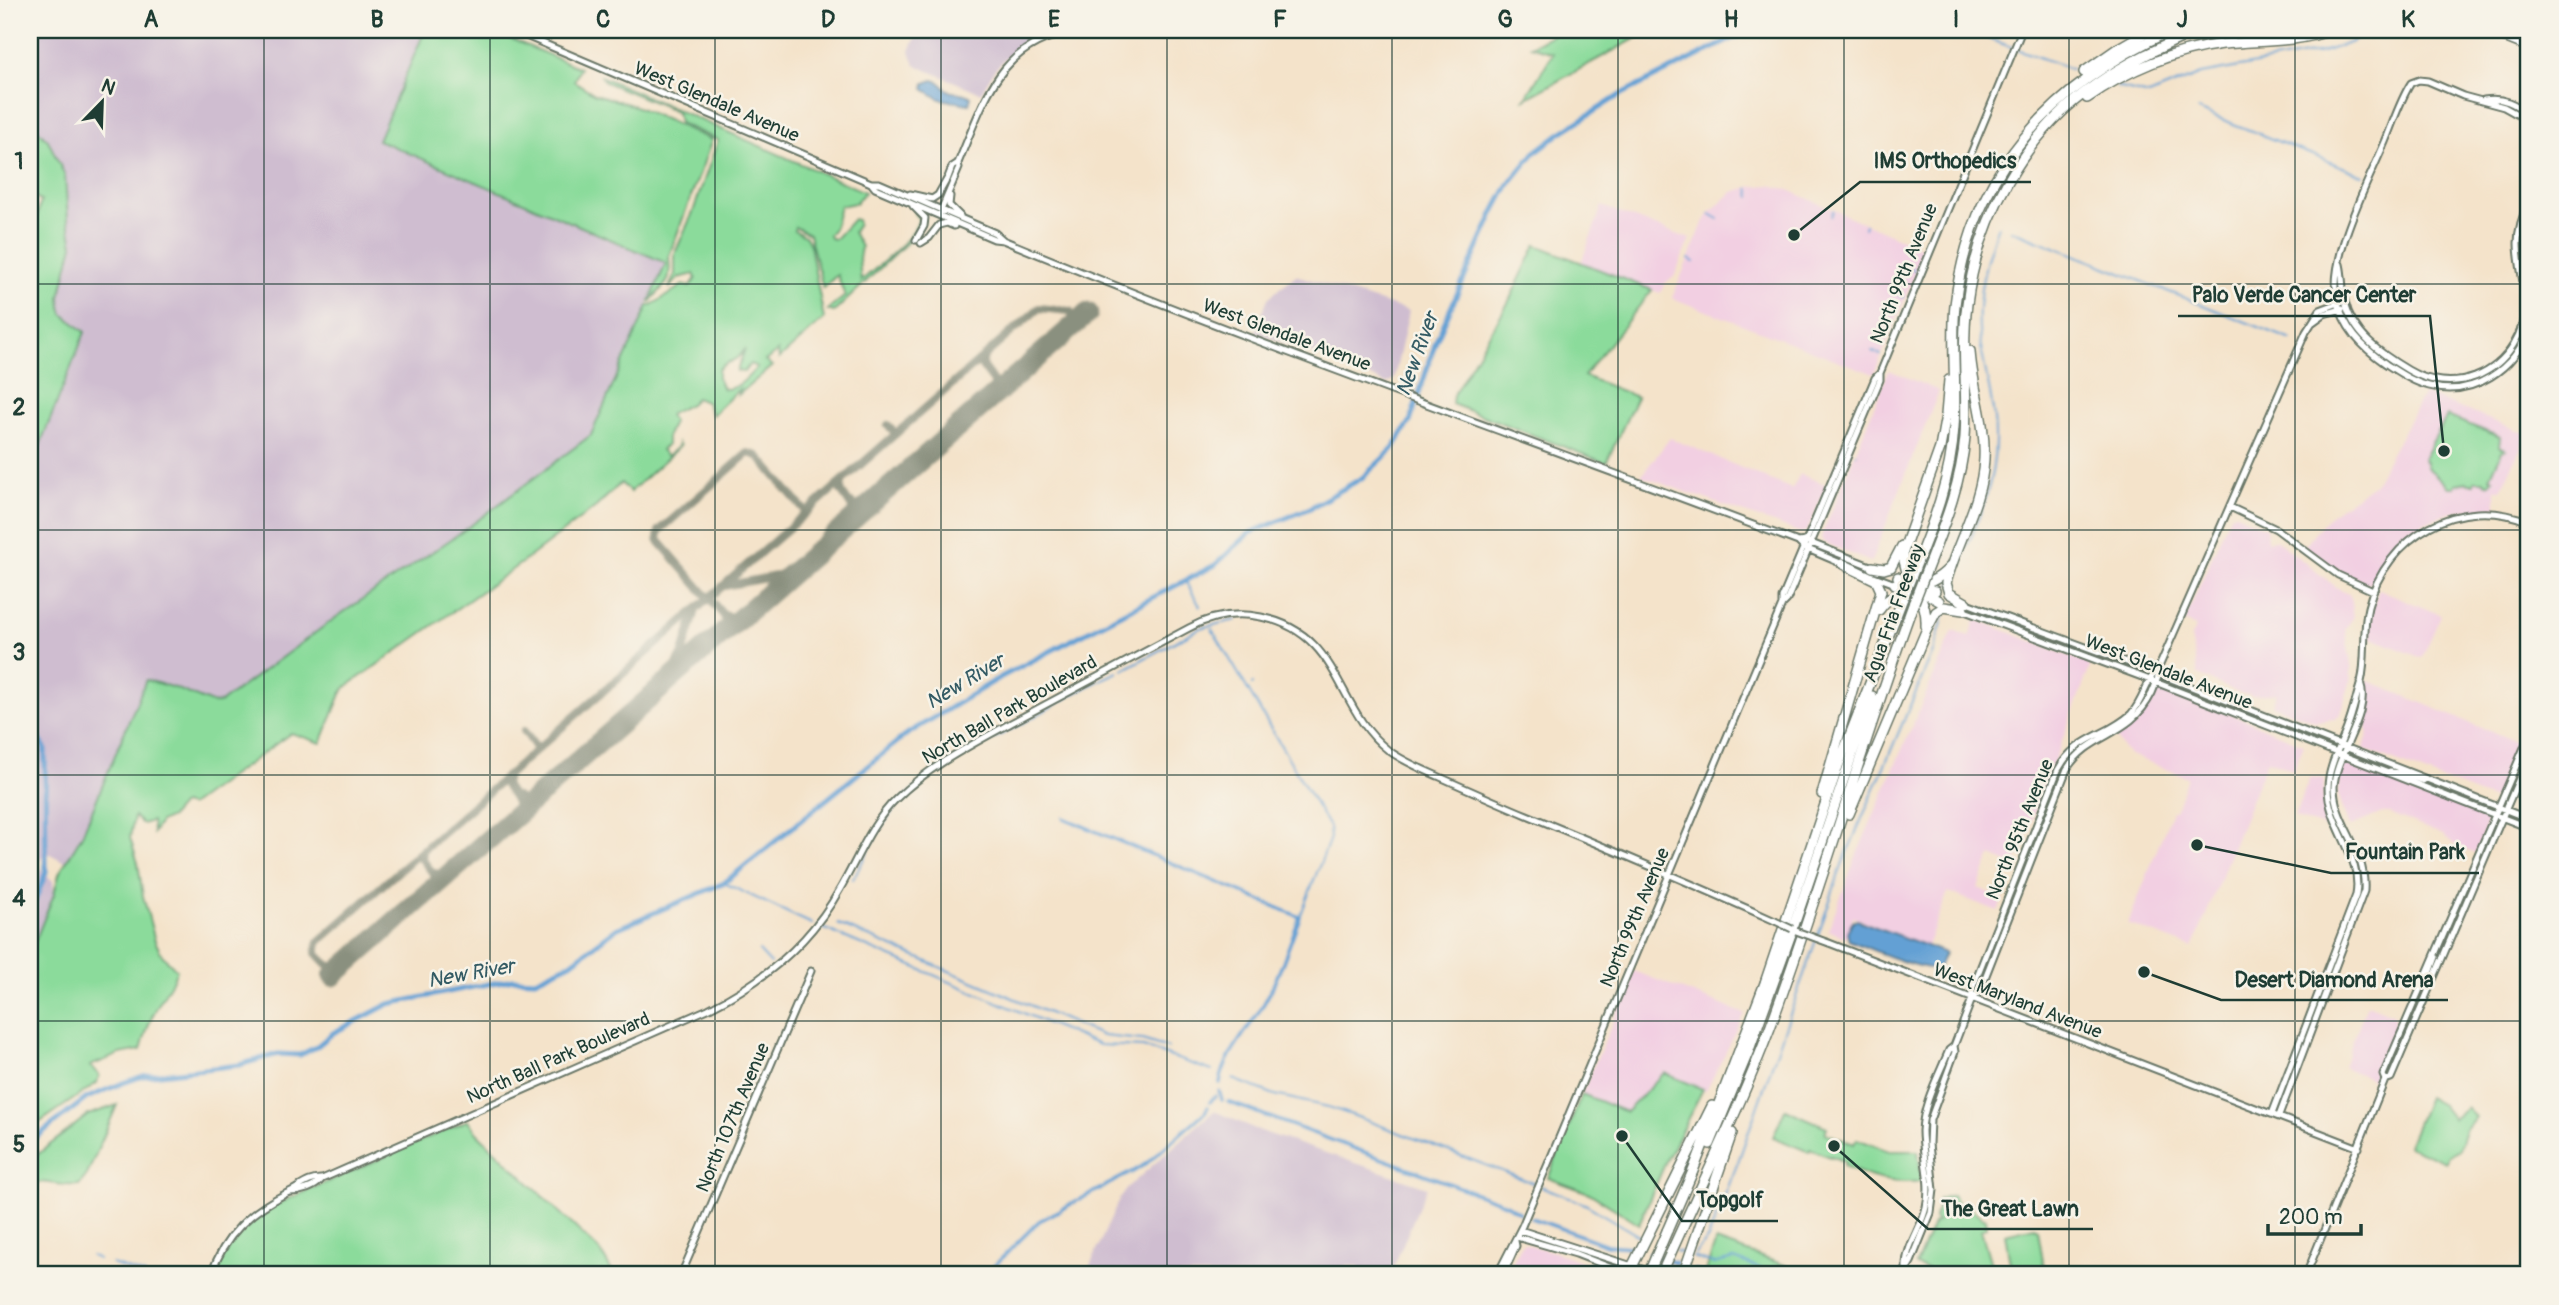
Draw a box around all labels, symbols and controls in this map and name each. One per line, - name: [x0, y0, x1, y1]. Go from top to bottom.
- text: A: [144, 5, 159, 34]
- text: B: [370, 5, 384, 34]
- text: C: [596, 5, 610, 34]
- text: D: [821, 5, 835, 34]
- text: E: [1048, 5, 1060, 34]
- text: F: [1273, 5, 1287, 34]
- text: G: [1497, 5, 1513, 34]
- text: H: [1724, 5, 1738, 34]
- text: I: [1953, 5, 1959, 34]
- text: J: [2176, 5, 2188, 34]
- text: K: [2401, 5, 2415, 34]
- street label: West Glendale Avenue: [630, 56, 803, 148]
- north arrow: [66, 66, 136, 136]
- text: N: [98, 74, 119, 101]
- callout: IMS Orthopedics: [1860, 140, 2031, 182]
- text: 1: [15, 147, 24, 176]
- text: IMS Orthopedics: [1874, 148, 2017, 175]
- street label: North 99th Avenue: [1865, 199, 1943, 347]
- callout: Palo Verde Cancer Center: [2178, 274, 2430, 316]
- text: Palo Verde Cancer Center: [2192, 282, 2417, 309]
- street label: West Glendale Avenue: [1199, 293, 1375, 377]
- water label: New River: [1390, 306, 1446, 400]
- text: 2: [13, 393, 26, 422]
- street label: Agua Fria Freeway: [1858, 541, 1930, 686]
- street label: West Glendale Avenue: [2082, 629, 2256, 715]
- text: 3: [13, 638, 25, 667]
- water label: New River: [921, 646, 1012, 715]
- street label: North Ball Park Boulevard: [918, 650, 1101, 770]
- street label: North 95th Avenue: [1981, 755, 2059, 903]
- callout: Fountain Park: [2331, 831, 2479, 873]
- text: Fountain Park: [2345, 839, 2465, 866]
- street label: North 99th Avenue: [1595, 843, 1675, 991]
- text: 4: [12, 884, 26, 913]
- water label: New River: [426, 952, 519, 994]
- street label: West Maryland Avenue: [1930, 958, 2106, 1044]
- callout: Desert Diamond Arena: [2221, 958, 2448, 1000]
- text: Desert Diamond Arena: [2234, 967, 2434, 994]
- street label: North Ball Park Boulevard: [463, 1007, 654, 1109]
- street label: North 107th Avenue: [691, 1038, 775, 1196]
- text: 5: [13, 1130, 25, 1159]
- callout: Topgolf: [1682, 1179, 1778, 1221]
- text: Topgolf: [1695, 1187, 1764, 1214]
- callout: The Great Lawn: [1928, 1187, 2093, 1229]
- scale bar: [2268, 1193, 2361, 1237]
- text: The Great Lawn: [1940, 1196, 2079, 1223]
- text: 200 m: [2279, 1204, 2343, 1231]

